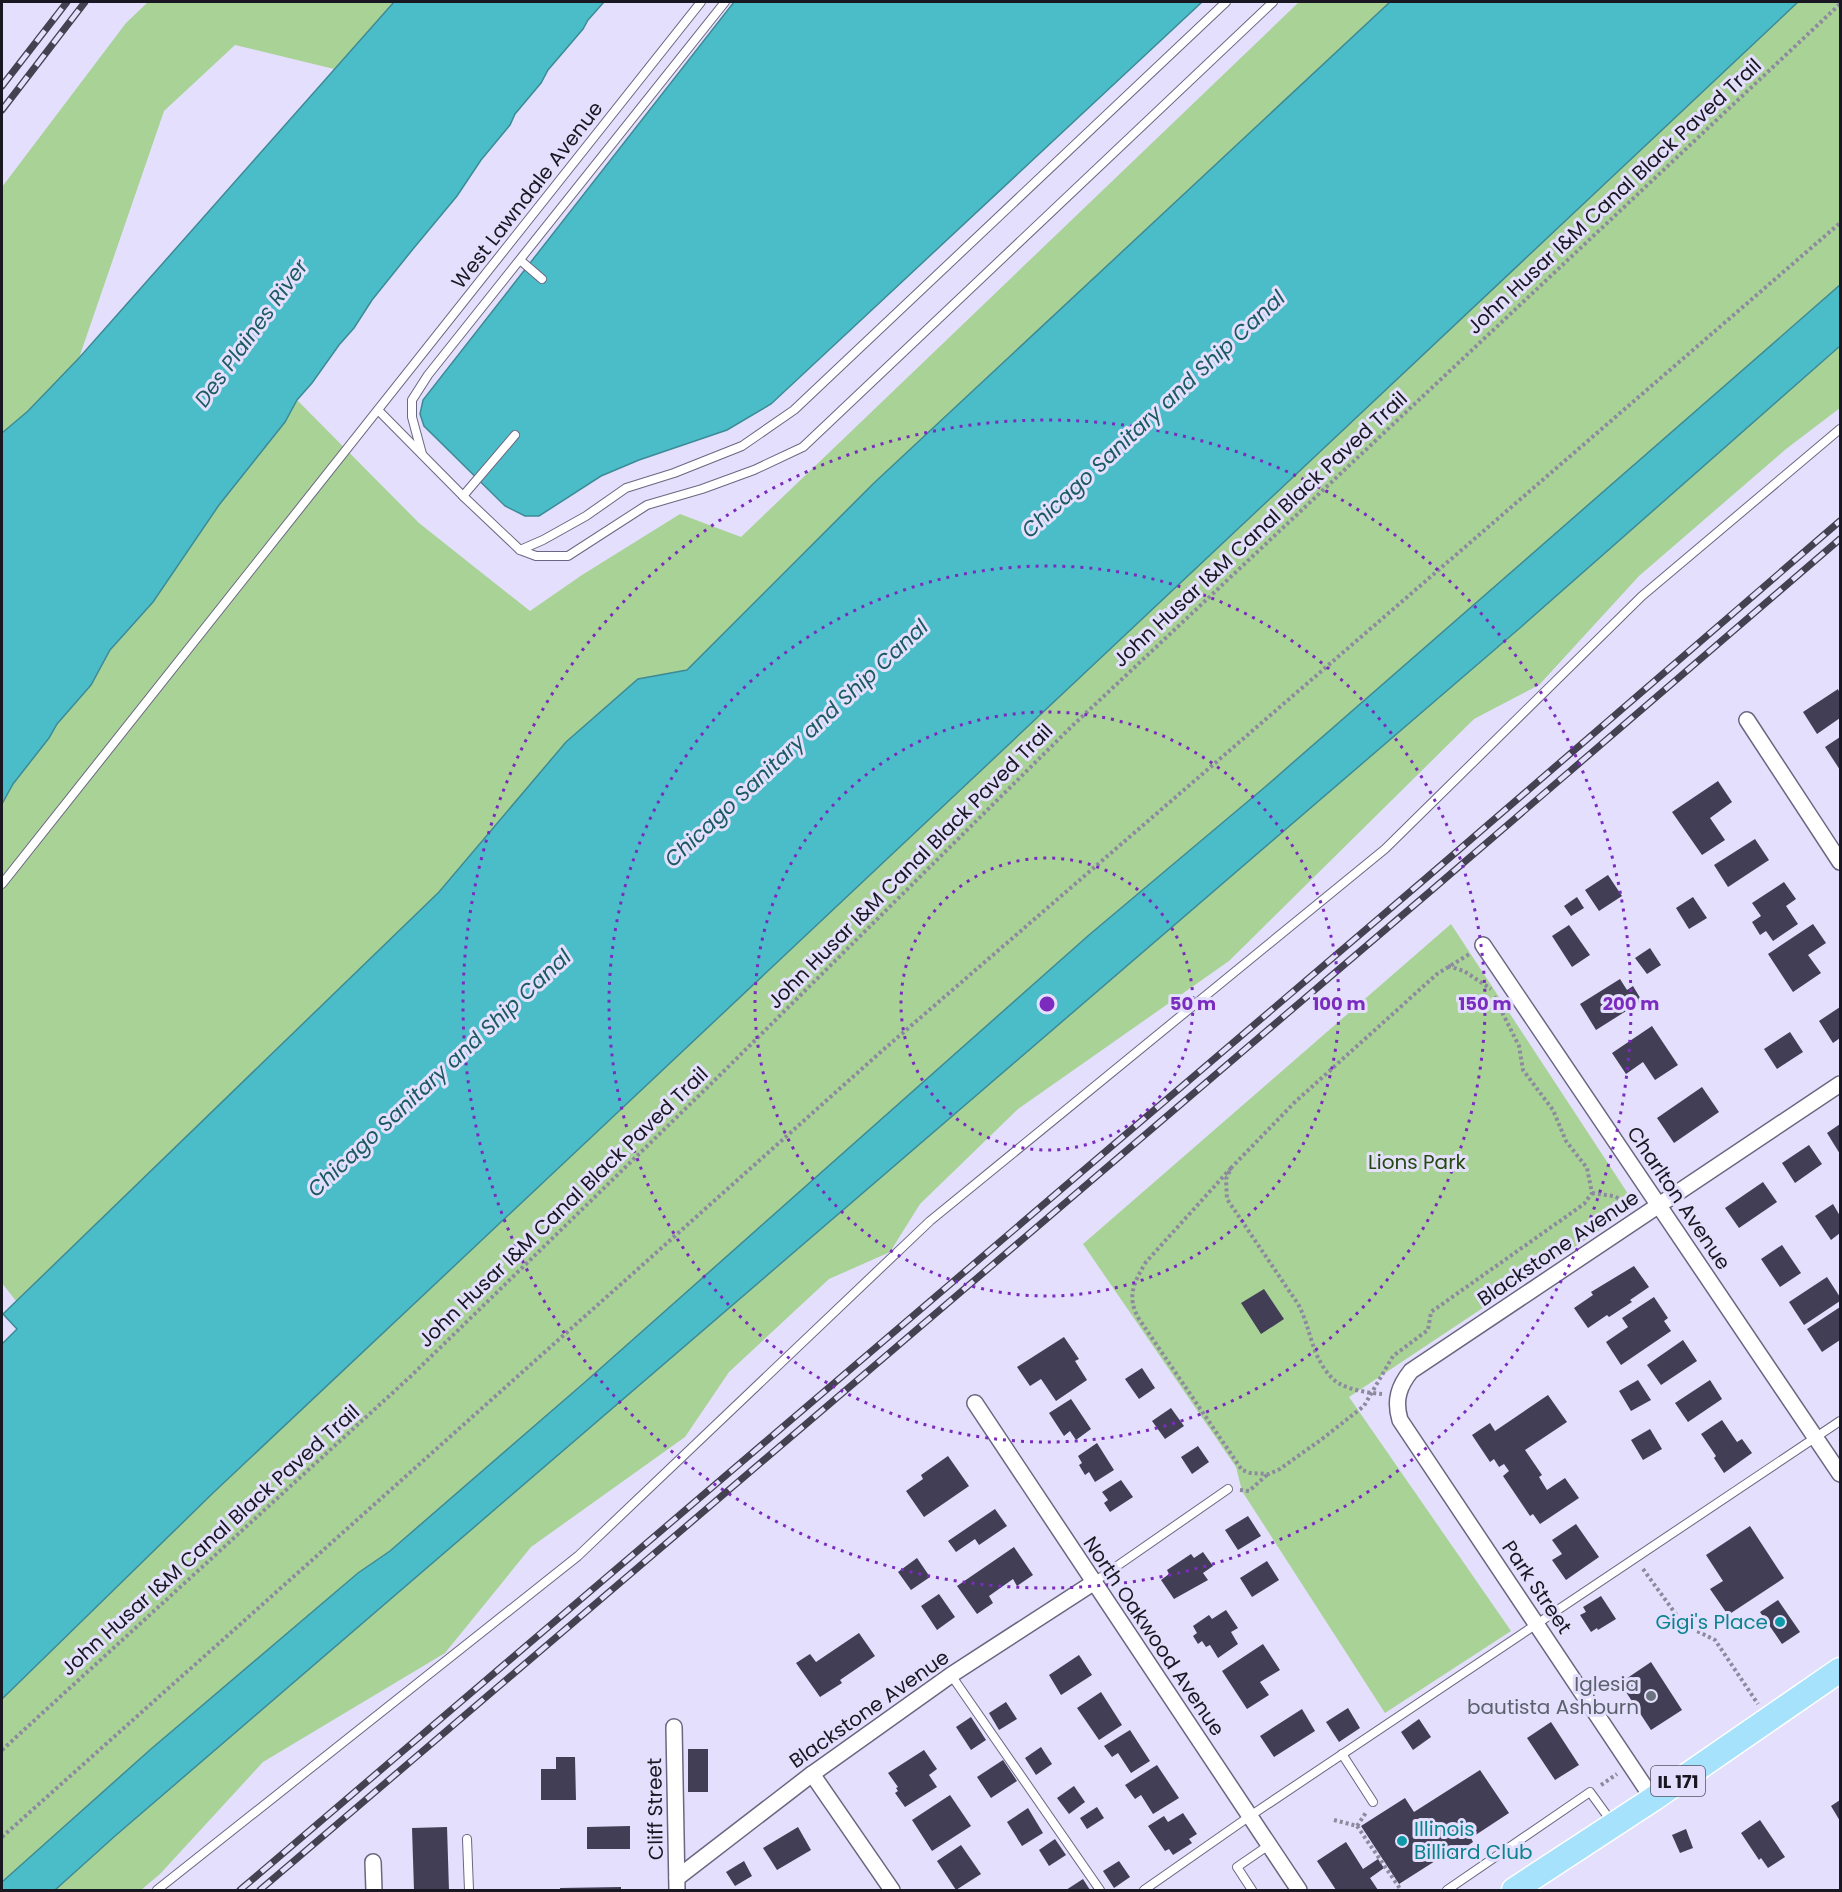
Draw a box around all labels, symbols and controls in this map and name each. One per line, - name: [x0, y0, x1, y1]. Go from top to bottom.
- street label: John Husar I&M Canal Black Paved Trail: [1461, 52, 1767, 340]
- street label: West Lawndale Avenue: [445, 95, 609, 295]
- water label: Des Plaines River: [188, 252, 315, 413]
- water label: Chicago Sanitary and Ship Canal: [1015, 283, 1292, 544]
- street label: John Husar I&M Canal Black Paved Trail: [1107, 385, 1413, 673]
- water label: Chicago Sanitary and Ship Canal: [658, 612, 935, 873]
- street label: John Husar I&M Canal Black Paved Trail: [761, 717, 1059, 1015]
- water label: Chicago Sanitary and Ship Canal: [301, 942, 578, 1203]
- text: 50 m: [1170, 991, 1216, 1016]
- text: 100 m: [1312, 991, 1366, 1016]
- text: 150 m: [1458, 991, 1512, 1016]
- text: 200 m: [1603, 991, 1659, 1016]
- centre of rings: [1037, 994, 1057, 1014]
- street label: John Husar I&M Canal Black Paved Trail: [412, 1060, 714, 1354]
- street label: Charlton Avenue: [1621, 1121, 1737, 1275]
- park label: Lions Park: [1368, 1148, 1467, 1176]
- street label: Blackstone Avenue: [1472, 1183, 1644, 1313]
- street label: John Husar I&M Canal Black Paved Trail: [55, 1398, 365, 1682]
- street label: North Oakwood Avenue: [1077, 1531, 1231, 1741]
- street label: Park Street: [1496, 1535, 1578, 1639]
- place label: Gigi's Place: [1656, 1608, 1768, 1636]
- marker: Gigi's Place: [1773, 1615, 1787, 1629]
- street label: Blackstone Avenue: [783, 1643, 955, 1775]
- place label: Iglesia bautista Ashburn: [1467, 1670, 1639, 1721]
- marker: Iglesia bautista Ashburn: [1644, 1689, 1658, 1703]
- street label: Cliff Street: [640, 1758, 670, 1860]
- road number: IL 171: [1651, 1766, 1705, 1796]
- place label: Illinois Billiard Club: [1414, 1815, 1532, 1866]
- marker: Illinois Billiard Club: [1395, 1834, 1409, 1848]

